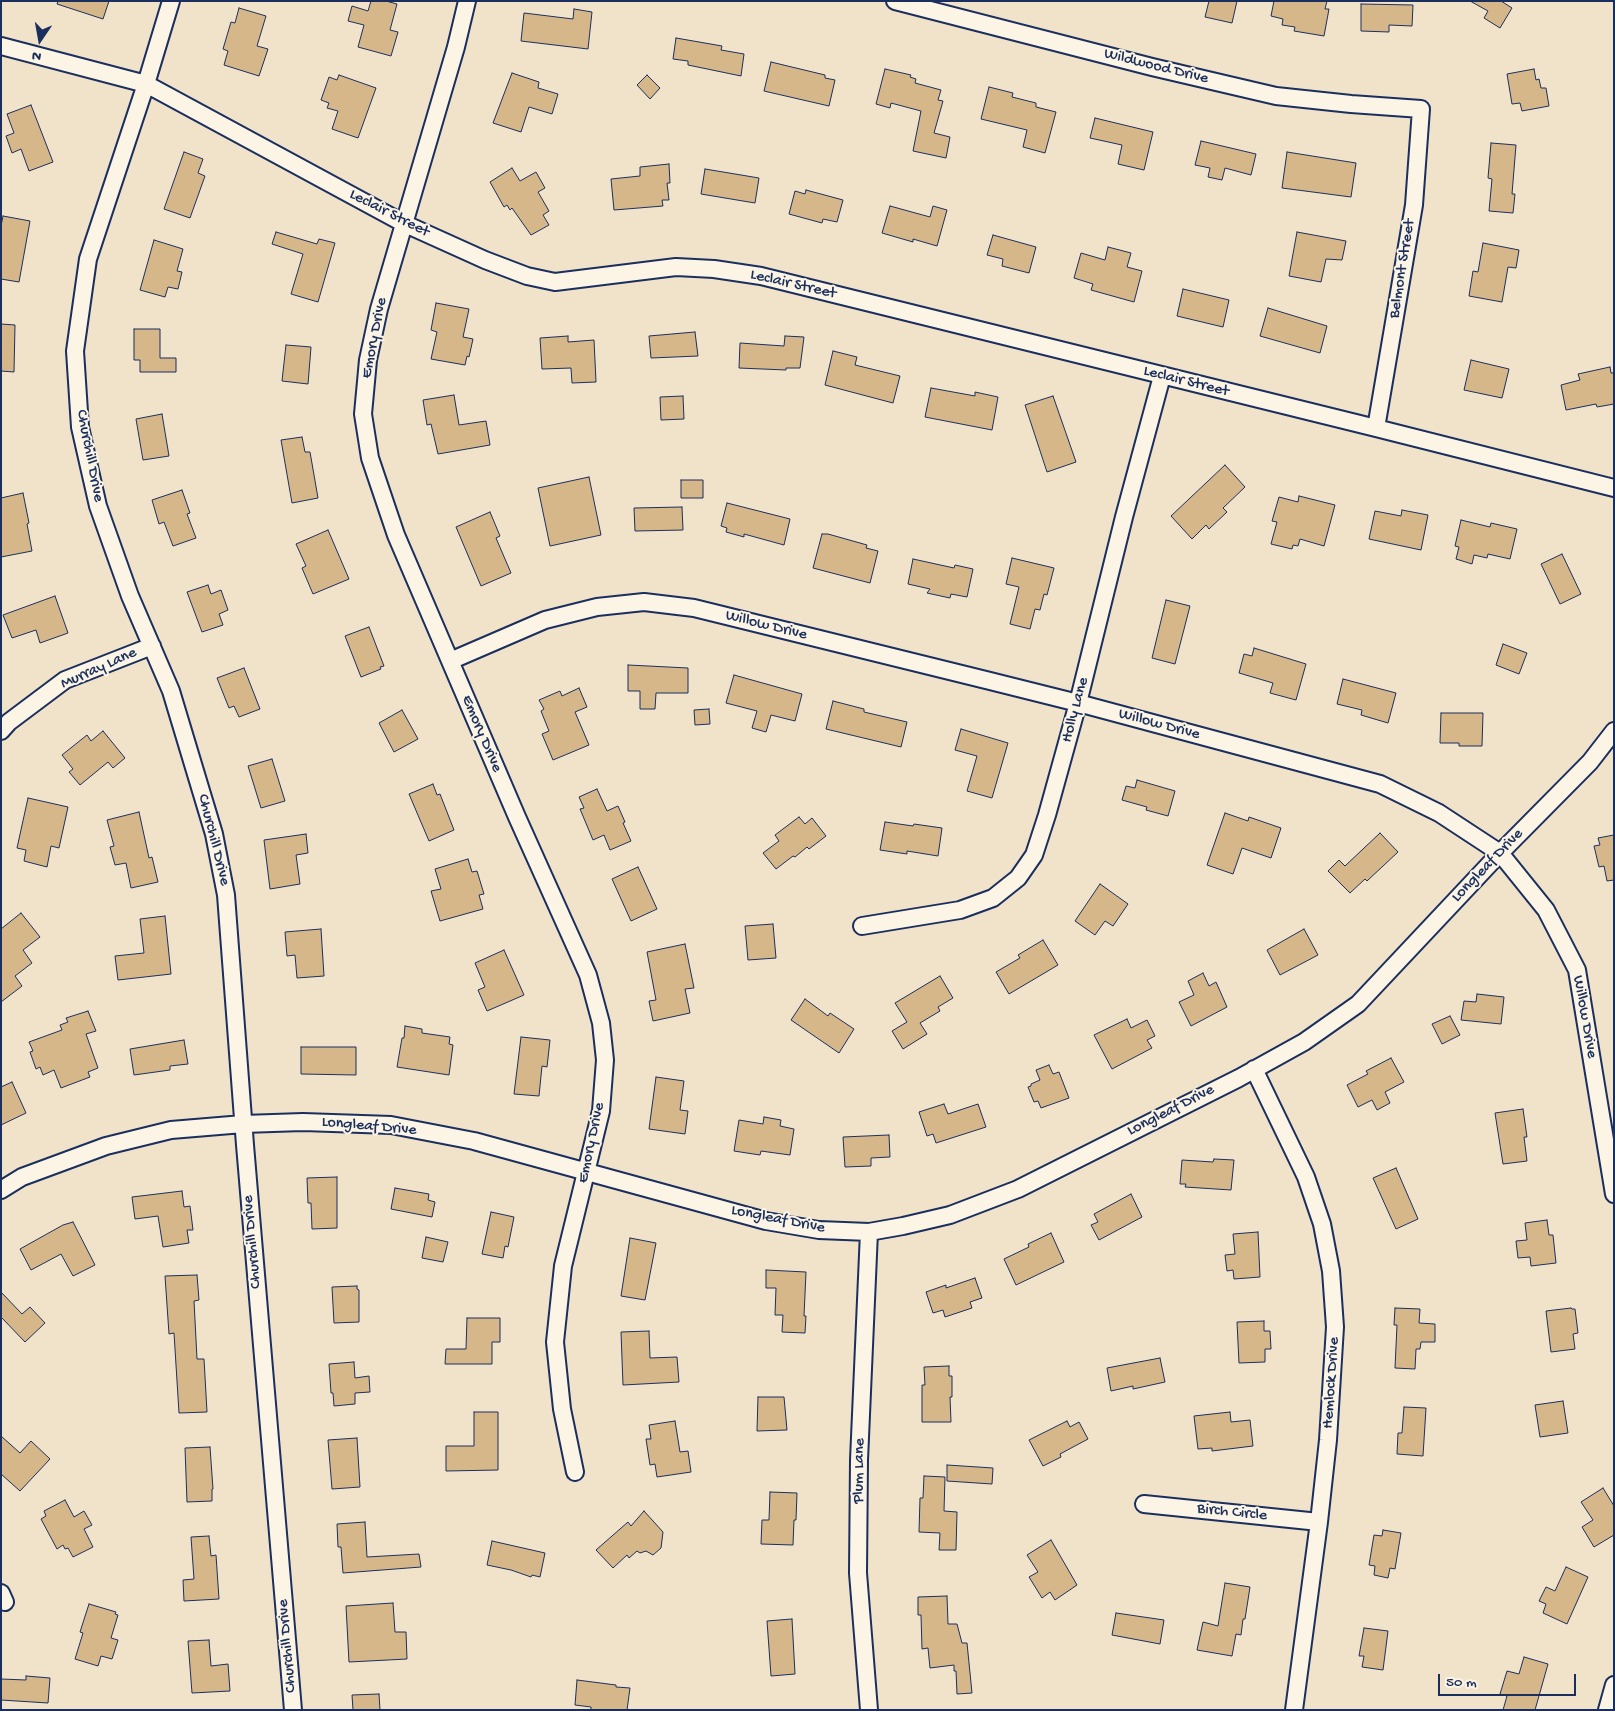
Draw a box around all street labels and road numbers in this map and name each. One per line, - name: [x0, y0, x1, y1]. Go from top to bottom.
- street label: Wildwood Drive: [1102, 45, 1210, 89]
- street label: Leclair Street: [346, 186, 432, 242]
- street label: Belmont Street: [1386, 218, 1420, 320]
- street label: Leclair Street: [748, 266, 838, 304]
- street label: Emory Drive: [358, 296, 392, 380]
- street label: Leclair Street: [1141, 362, 1231, 402]
- street label: Churchill Drive: [71, 408, 107, 504]
- street label: Willow Drive: [723, 607, 809, 645]
- street label: Murray Lane: [58, 644, 140, 694]
- street label: Holly Lane: [1058, 675, 1094, 745]
- street label: Emory Drive: [456, 693, 506, 775]
- street label: Willow Drive: [1116, 705, 1202, 745]
- street label: Churchill Drive: [192, 792, 234, 888]
- street label: Longleaf Drive: [1448, 825, 1528, 907]
- street label: Willow Drive: [1567, 974, 1601, 1060]
- street label: Longleaf Drive: [1124, 1081, 1218, 1141]
- street label: Emory Drive: [574, 1101, 610, 1185]
- street label: Longleaf Drive: [321, 1113, 417, 1141]
- street label: Churchill Drive: [239, 1195, 267, 1289]
- street label: Longleaf Drive: [729, 1202, 827, 1238]
- street label: Hemlock Drive: [1319, 1337, 1345, 1429]
- street label: Plum Lane: [850, 1438, 870, 1504]
- street label: Birch Circle: [1196, 1500, 1268, 1526]
- street label: Churchill Drive: [274, 1599, 302, 1693]

